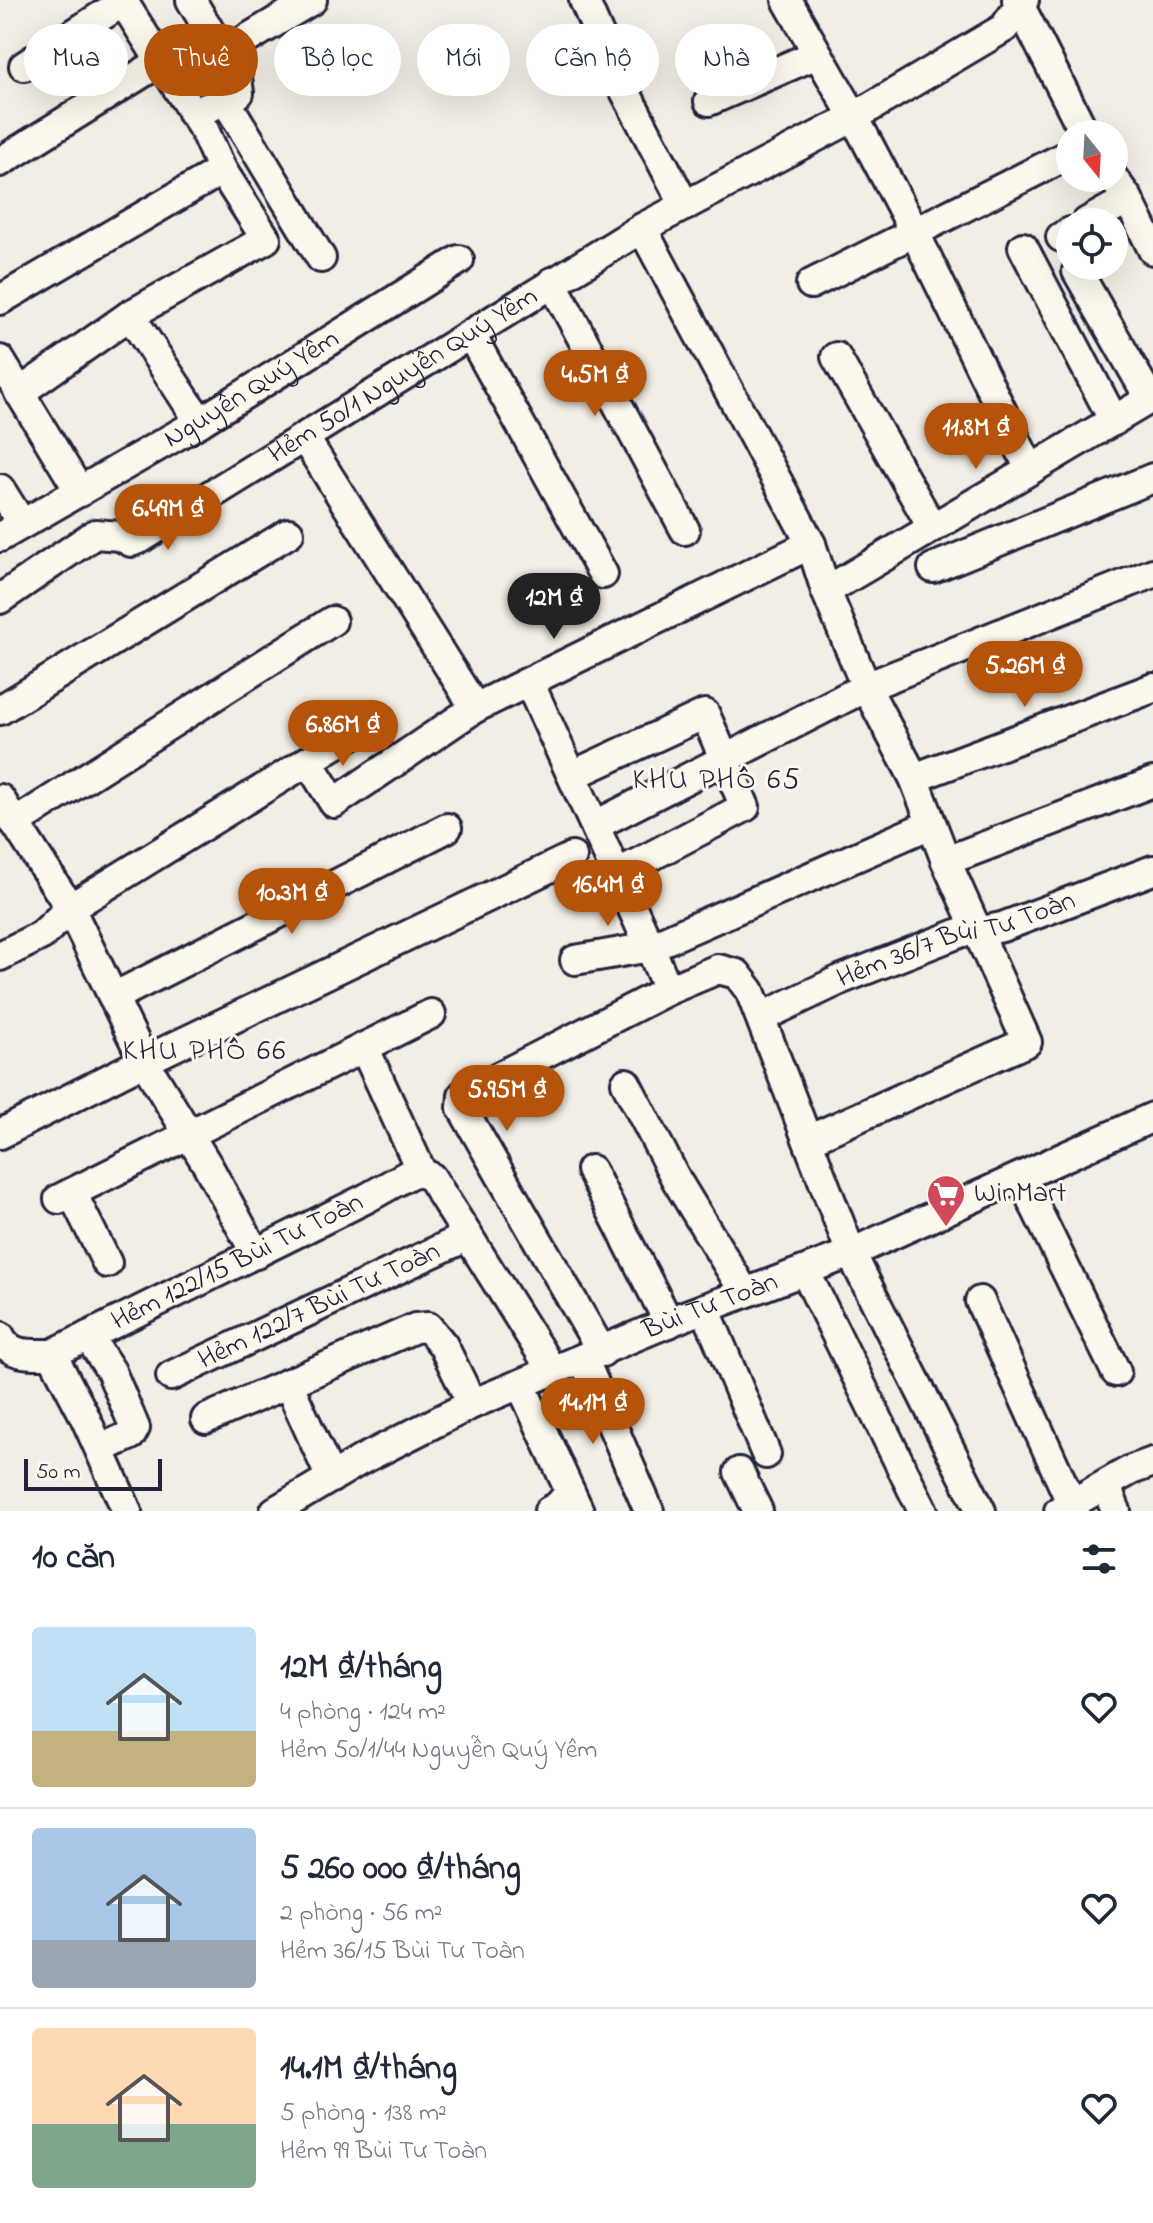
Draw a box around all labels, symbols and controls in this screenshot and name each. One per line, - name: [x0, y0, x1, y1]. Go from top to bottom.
- chip: Mua: [24, 24, 128, 96]
- chip: Thuê: [144, 24, 258, 96]
- chip: Bộ lọc: [274, 24, 401, 96]
- chip: Mới: [417, 24, 510, 96]
- chip: Căn hộ: [526, 24, 659, 96]
- chip: Nhà: [675, 24, 777, 96]
- north arrow: [1056, 120, 1128, 192]
- map controls: [1056, 120, 1128, 280]
- button: locate: [1056, 208, 1128, 280]
- street label: Hẻm 50/1 Nguyễn Quý Yêm: [261, 277, 546, 475]
- street label: Nguyễn Quý Yêm: [156, 319, 348, 459]
- pin: 4.5M ₫: [530, 350, 660, 418]
- text: 4.5M ₫: [562, 357, 628, 395]
- pin: 11.8M ₫: [902, 403, 1050, 471]
- text: 11.8M ₫: [942, 410, 1010, 448]
- pin: 6.49M ₫: [94, 484, 242, 552]
- text: 6.49M ₫: [132, 491, 204, 529]
- pin: 12M ₫: [498, 573, 610, 641]
- text: 12M ₫: [525, 580, 583, 618]
- pin: 5.26M ₫: [951, 641, 1099, 709]
- text: 5.26M ₫: [985, 648, 1065, 686]
- pin: 6.86M ₫: [269, 700, 417, 768]
- text: 6.86M ₫: [306, 707, 380, 745]
- district label: KHU PHỐ 65: [632, 759, 802, 803]
- pin: 16.4M ₫: [534, 860, 682, 928]
- text: 16.4M ₫: [572, 867, 644, 905]
- pin: 10.3M ₫: [218, 868, 366, 936]
- text: 10.3M ₫: [256, 875, 328, 913]
- street label: Hẻm 36/7 Bùi Tư Toàn: [831, 881, 1082, 999]
- district label: KHU PHỐ 66: [122, 1030, 288, 1074]
- pin: 5.95M ₫: [433, 1065, 581, 1133]
- text: 5.95M ₫: [468, 1072, 546, 1110]
- supermarket icon: WinMart: [925, 1173, 967, 1228]
- place label: WinMart: [974, 1174, 1066, 1215]
- street label: Hẻm 122/15 Bùi Tư Toàn: [104, 1182, 371, 1342]
- street label: Hẻm 122/7 Bùi Tư Toàn: [192, 1231, 447, 1381]
- street label: Bùi Tư Toàn: [636, 1262, 784, 1352]
- pin: 14.1M ₫: [519, 1378, 667, 1446]
- text: 14.1M ₫: [559, 1385, 627, 1423]
- scale bar: [24, 1455, 162, 1491]
- text: 50 m: [36, 1457, 81, 1489]
- text: 10 căn: [32, 1534, 115, 1584]
- icon: filters: [1077, 1537, 1121, 1581]
- text: 12M ₫/tháng: [280, 1644, 442, 1694]
- icon: home: [96, 1659, 192, 1755]
- icon: heart: [1077, 1685, 1121, 1729]
- text: 4 phòng · 124 m²: [280, 1694, 446, 1732]
- text: Hẻm 50/1/44 Nguyễn Quý Yêm: [280, 1732, 598, 1770]
- text: 5 260 000 ₫/tháng: [280, 1845, 521, 1895]
- icon: home: [96, 1860, 192, 1956]
- icon: heart: [1077, 1886, 1121, 1930]
- text: 2 phòng · 56 m²: [280, 1895, 442, 1933]
- text: Hẻm 36/15 Bùi Tư Toàn: [280, 1933, 525, 1971]
- text: 14.1M ₫/tháng: [280, 2045, 457, 2095]
- icon: home: [96, 2060, 192, 2156]
- icon: heart: [1077, 2086, 1121, 2130]
- text: 5 phòng · 138 m²: [280, 2095, 447, 2133]
- text: Hẻm 99 Bùi Tư Toàn: [280, 2133, 487, 2171]

